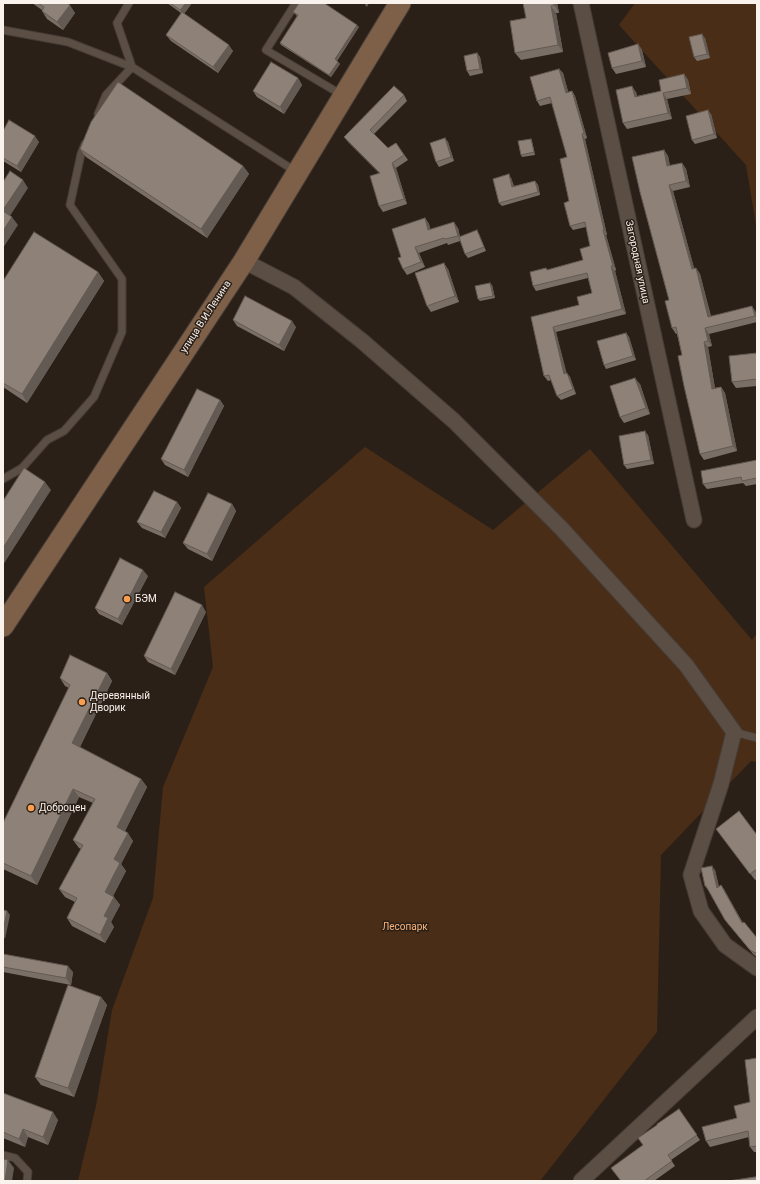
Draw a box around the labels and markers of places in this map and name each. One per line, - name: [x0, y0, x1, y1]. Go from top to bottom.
- place label: БЭМ: [135, 593, 157, 605]
- marker: БЭМ: [122, 594, 132, 604]
- place label: Деревянный Дворик: [90, 690, 150, 714]
- marker: Деревянный Дворик: [77, 697, 87, 707]
- place label: Доброцен: [39, 802, 86, 814]
- marker: Доброцен: [26, 803, 36, 813]

